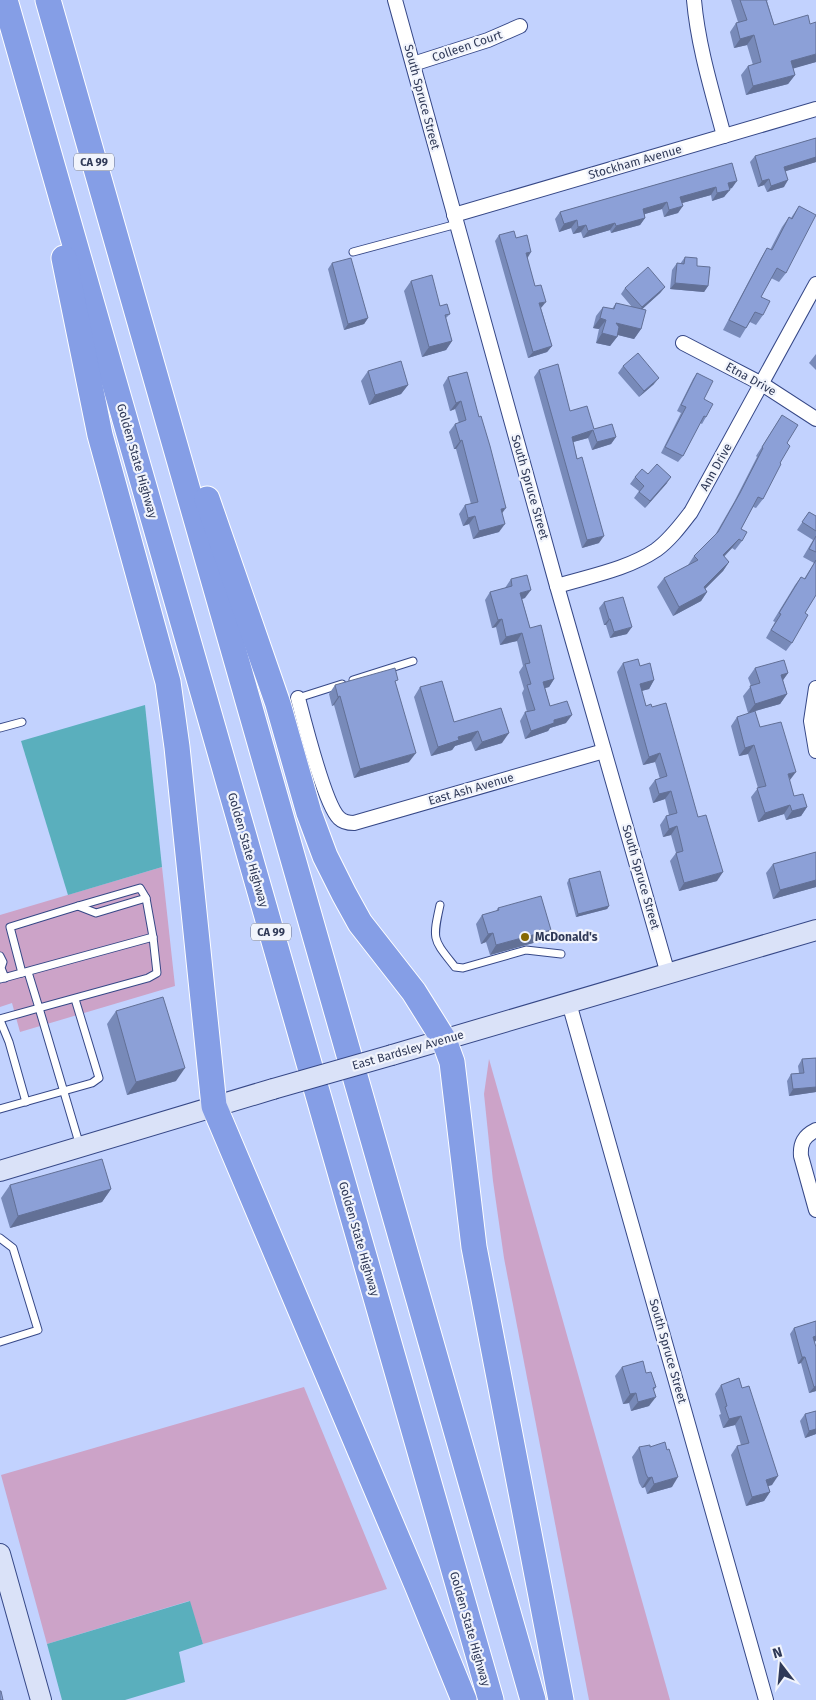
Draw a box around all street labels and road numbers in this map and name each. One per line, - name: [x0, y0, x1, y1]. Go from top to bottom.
- street label: Colleen Court: [430, 27, 505, 65]
- street label: South Spruce Street: [401, 43, 443, 152]
- street label: Stockham Avenue: [587, 142, 683, 182]
- road number: CA 99: [74, 154, 114, 170]
- street label: Etna Drive: [723, 359, 779, 399]
- street label: Golden State Highway: [114, 402, 160, 520]
- street label: South Spruce Street: [508, 433, 552, 542]
- street label: Ann Drive: [697, 441, 735, 493]
- street label: East Ash Avenue: [427, 770, 515, 808]
- street label: Golden State Highway: [225, 791, 271, 909]
- street label: South Spruce Street: [619, 823, 663, 932]
- road number: CA 99: [251, 924, 291, 940]
- street label: East Bardsley Avenue: [351, 1027, 465, 1073]
- street label: Golden State Highway: [336, 1180, 382, 1298]
- street label: South Spruce Street: [646, 1297, 690, 1406]
- street label: Golden State Highway: [447, 1570, 493, 1688]

